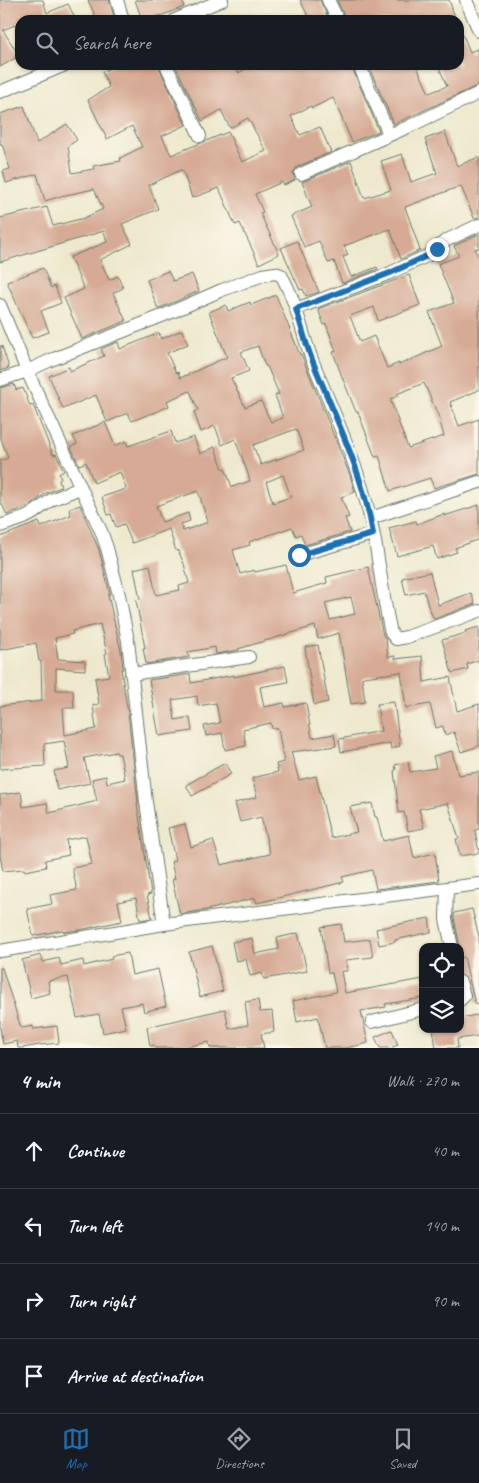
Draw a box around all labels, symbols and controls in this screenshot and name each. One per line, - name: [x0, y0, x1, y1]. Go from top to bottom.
- search box: [15, 15, 464, 70]
- icon: search: [33, 29, 61, 57]
- text: Search here: [73, 31, 150, 55]
- route end: [426, 238, 449, 261]
- route start: [288, 544, 311, 567]
- map controls: [419, 943, 464, 1033]
- button: locate: [419, 943, 464, 988]
- button: layers: [419, 988, 464, 1033]
- text: 4 min: [20, 1068, 60, 1094]
- text: Walk · 270 m: [387, 1071, 459, 1091]
- icon: ahead: [20, 1137, 48, 1165]
- text: Continue: [67, 1139, 124, 1163]
- text: 40 m: [432, 1141, 459, 1161]
- icon: left: [20, 1212, 48, 1240]
- text: Turn left: [67, 1214, 122, 1238]
- text: 140 m: [425, 1216, 459, 1236]
- icon: right: [20, 1287, 48, 1315]
- text: Turn right: [67, 1289, 134, 1313]
- text: 90 m: [432, 1291, 459, 1311]
- icon: arrive: [20, 1362, 48, 1390]
- text: Arrive at destination: [67, 1364, 203, 1388]
- tab: Map: [62, 1425, 90, 1472]
- tab: Directions: [215, 1425, 264, 1472]
- tab: Saved: [389, 1425, 417, 1472]

